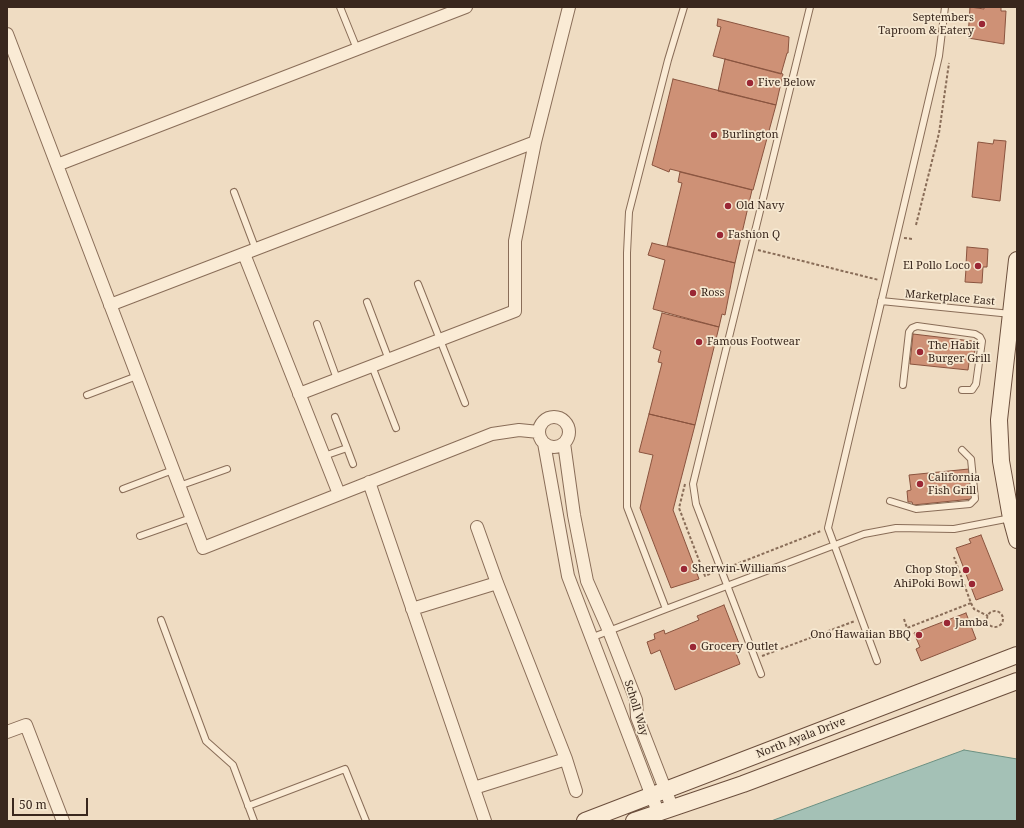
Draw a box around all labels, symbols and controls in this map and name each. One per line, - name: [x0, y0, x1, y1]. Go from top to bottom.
- place label: Septembers Taproom & Eatery: [878, 11, 974, 37]
- marker: Septembers Taproom & Eatery: [977, 19, 987, 29]
- place label: Five Below: [758, 76, 815, 90]
- marker: Five Below: [745, 78, 755, 88]
- place label: Burlington: [722, 128, 779, 142]
- marker: Burlington: [709, 130, 719, 140]
- place label: Old Navy: [736, 199, 784, 213]
- marker: Old Navy: [723, 201, 733, 211]
- place label: Fashion Q: [728, 228, 780, 242]
- marker: Fashion Q: [715, 230, 725, 240]
- place label: El Pollo Loco: [903, 259, 970, 273]
- marker: El Pollo Loco: [973, 261, 983, 271]
- place label: Ross: [701, 286, 724, 300]
- marker: Ross: [688, 288, 698, 298]
- street label: Marketplace East: [905, 288, 995, 308]
- place label: Famous Footwear: [707, 335, 800, 349]
- marker: Famous Footwear: [694, 337, 704, 347]
- place label: The Habit Burger Grill: [928, 339, 991, 365]
- marker: The Habit Burger Grill: [915, 347, 925, 357]
- place label: California Fish Grill: [928, 471, 980, 497]
- marker: California Fish Grill: [915, 479, 925, 489]
- place label: Sherwin-Williams: [692, 562, 786, 576]
- place label: Chop Stop: [905, 563, 958, 577]
- marker: Sherwin-Williams: [679, 564, 689, 574]
- marker: Chop Stop: [961, 565, 971, 575]
- place label: AhiPoki Bowl: [894, 577, 964, 591]
- marker: AhiPoki Bowl: [967, 579, 977, 589]
- place label: Jamba: [955, 616, 988, 630]
- marker: Jamba: [942, 618, 952, 628]
- place label: Ono Hawaiian BBQ: [810, 628, 911, 642]
- marker: Ono Hawaiian BBQ: [914, 630, 924, 640]
- place label: Grocery Outlet: [701, 640, 778, 654]
- marker: Grocery Outlet: [688, 642, 698, 652]
- street label: Scholl Way: [621, 679, 651, 737]
- street label: North Ayala Drive: [754, 715, 848, 761]
- scale bar: [14, 790, 90, 816]
- text: 50 m: [19, 796, 47, 813]

